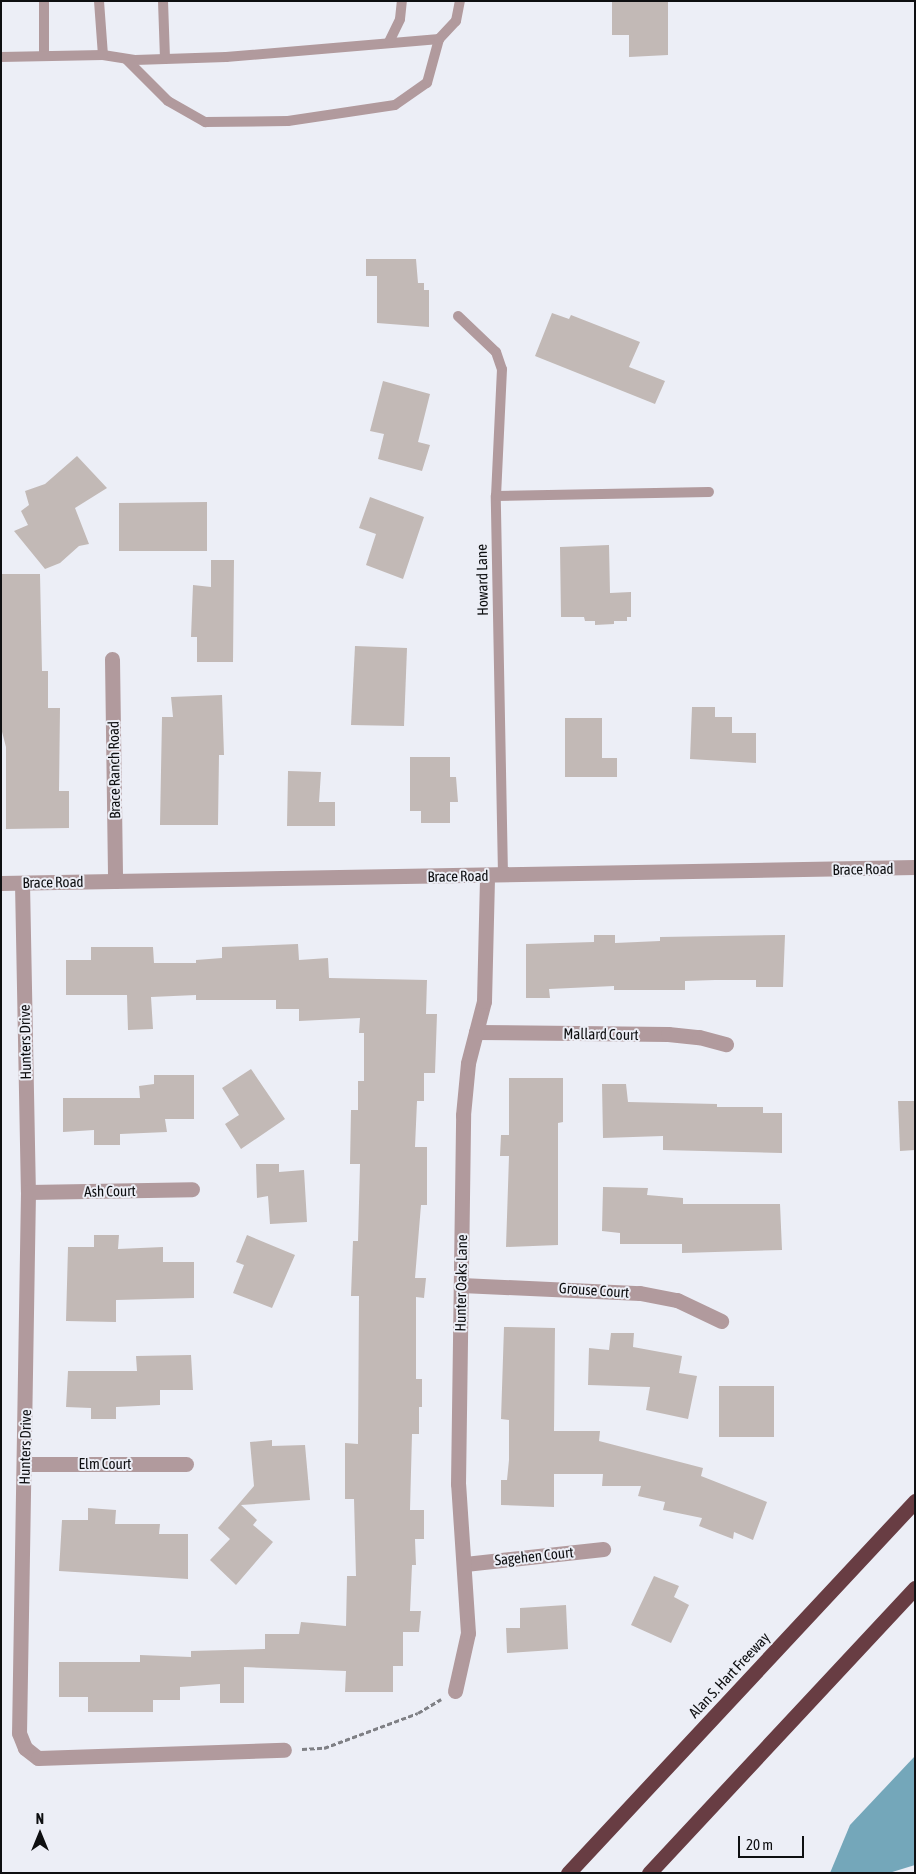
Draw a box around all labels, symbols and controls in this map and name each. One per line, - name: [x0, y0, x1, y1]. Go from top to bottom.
- street label: Howard Lane: [472, 544, 492, 616]
- street label: Brace Ranch Road: [104, 721, 124, 819]
- street label: Brace Road: [832, 859, 894, 879]
- street label: Brace Road: [427, 866, 489, 886]
- street label: Brace Road: [22, 872, 84, 892]
- street label: Hunters Drive: [15, 1004, 35, 1080]
- street label: Mallard Court: [563, 1024, 639, 1044]
- street label: Ash Court: [84, 1182, 136, 1200]
- street label: Hunter Oaks Lane: [451, 1234, 471, 1332]
- street label: Grouse Court: [558, 1279, 630, 1301]
- street label: Hunters Drive: [15, 1409, 35, 1485]
- street label: Elm Court: [79, 1455, 131, 1473]
- street label: Sagehen Court: [494, 1543, 574, 1569]
- street label: Alan S. Hart Freeway: [685, 1628, 773, 1722]
- north arrow: [15, 1809, 65, 1859]
- text: N: [36, 1811, 44, 1827]
- scale bar: [741, 1826, 807, 1858]
- text: 20 m: [746, 1836, 773, 1853]

